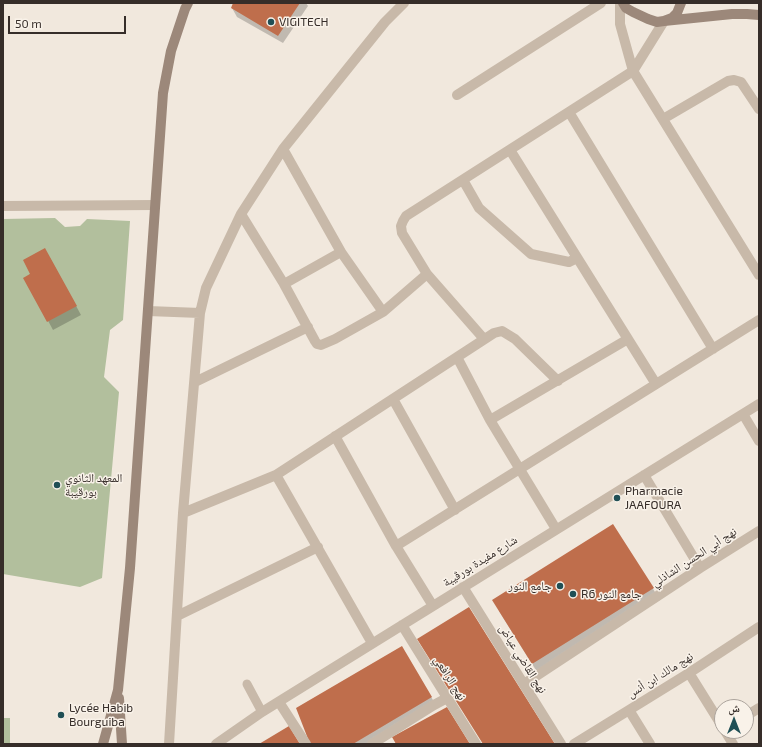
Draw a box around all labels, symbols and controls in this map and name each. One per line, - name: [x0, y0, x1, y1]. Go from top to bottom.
- scale bar: [10, 8, 128, 34]
- place label: VIGITECH: [279, 15, 329, 29]
- text: 50 m: [15, 16, 42, 30]
- marker: VIGITECH: [266, 17, 276, 27]
- place label: المعهد الثانوي بورقيبة: [65, 471, 122, 499]
- marker: المعهد الثانوي بورقيبة: [52, 480, 62, 490]
- place label: Pharmacie JAAFOURA: [625, 484, 683, 512]
- marker: Pharmacie JAAFOURA: [612, 493, 622, 503]
- street label: نهج أبي الحسن الشاذلي: [649, 524, 739, 590]
- street label: شارع مفيدة بورڨيبة: [440, 532, 520, 590]
- place label: جامع النور: [508, 579, 552, 593]
- marker: جامع النور: [555, 581, 565, 591]
- place label: R6 جامع النور: [581, 587, 642, 601]
- marker: R6 جامع النور: [568, 589, 578, 599]
- street label: نهج القاضي عياض: [496, 622, 550, 696]
- street label: نهج مالك ابن أنس: [624, 649, 696, 701]
- street label: نهج الرافعي: [431, 653, 469, 703]
- north arrow: [714, 699, 754, 739]
- place label: Lycée Habib Bourguiba: [69, 701, 133, 729]
- text: ش: [728, 701, 740, 714]
- marker: Lycée Habib Bourguiba: [56, 710, 66, 720]

